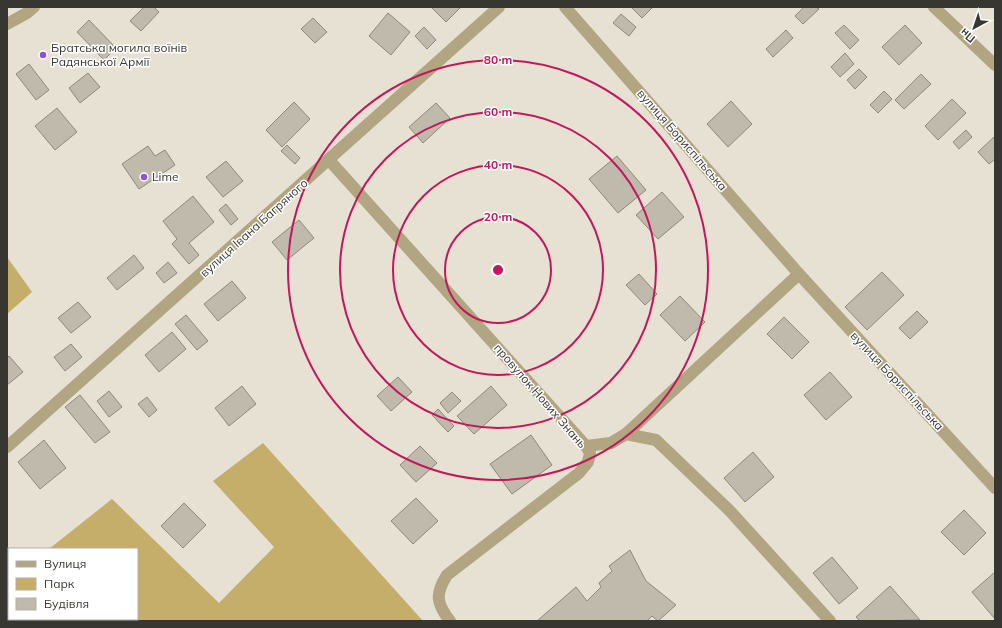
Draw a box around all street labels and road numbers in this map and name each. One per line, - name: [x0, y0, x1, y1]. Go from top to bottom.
- street label: вулиця Бориспільська: [634, 86, 731, 194]
- street label: вулиця Івана Багряного: [197, 175, 311, 280]
- street label: вулиця Бориспільська: [848, 328, 947, 433]
- street label: провулок Нових Знань: [491, 340, 590, 451]

